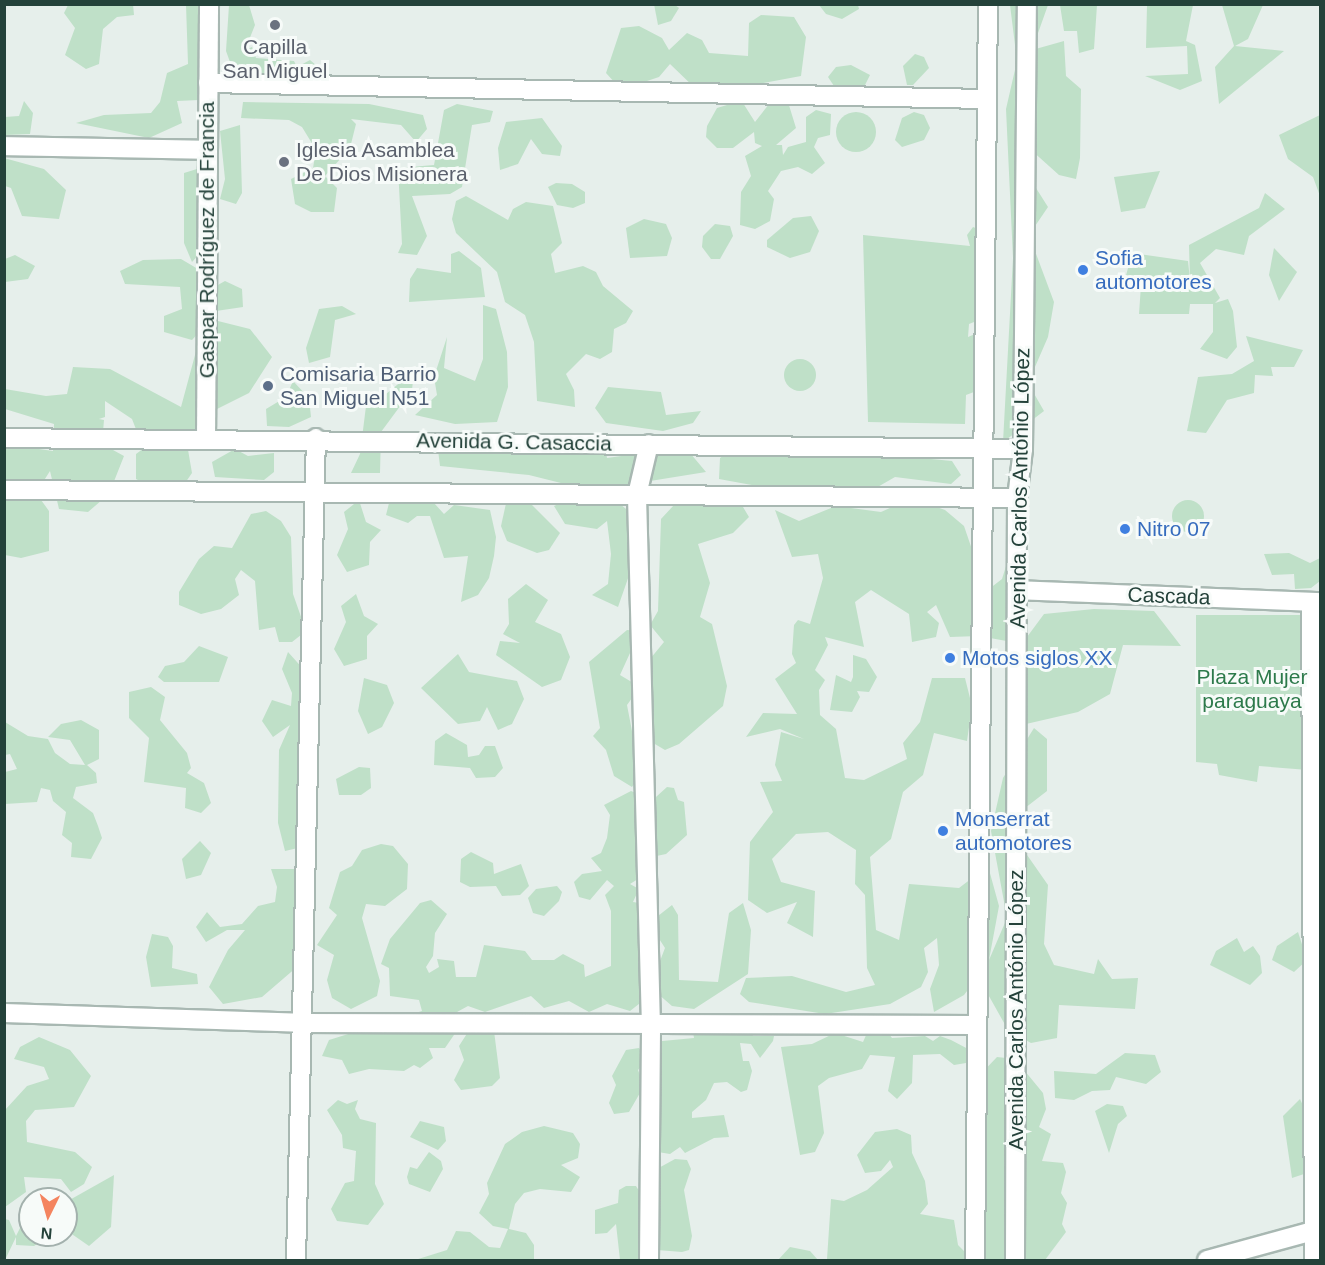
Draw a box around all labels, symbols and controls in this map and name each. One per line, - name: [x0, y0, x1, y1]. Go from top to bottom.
- marker: Capilla San Miguel: [268, 18, 282, 32]
- place label: Capilla San Miguel: [222, 34, 328, 84]
- street label: Gaspar Rodríguez de Francia: [194, 102, 220, 378]
- place label: Iglesia Asamblea De Dios Misionera: [296, 137, 468, 187]
- marker: Iglesia Asamblea De Dios Misionera: [277, 155, 291, 169]
- place label: Sofia automotores: [1095, 245, 1212, 295]
- marker: Sofia automotores: [1076, 263, 1090, 277]
- street label: Avenida Carlos António López: [1005, 347, 1035, 629]
- place label: Comisaria Barrio San Miguel N51: [280, 361, 436, 411]
- marker: Comisaria Barrio San Miguel N51: [261, 379, 275, 393]
- street label: Avenida G. Casaccia: [416, 428, 612, 456]
- place label: Nitro 07: [1137, 516, 1211, 542]
- marker: Nitro 07: [1118, 522, 1132, 536]
- street label: Cascada: [1127, 582, 1211, 610]
- place label: Motos siglos XX: [962, 645, 1113, 671]
- marker: Motos siglos XX: [943, 651, 957, 665]
- park label: Plaza Mujer paraguaya: [1197, 664, 1307, 714]
- place label: Monserrat automotores: [955, 806, 1072, 856]
- marker: Monserrat automotores: [936, 824, 950, 838]
- street label: Avenida Carlos António López: [1003, 869, 1029, 1151]
- north arrow: [18, 1187, 78, 1247]
- text: N: [40, 1224, 53, 1242]

